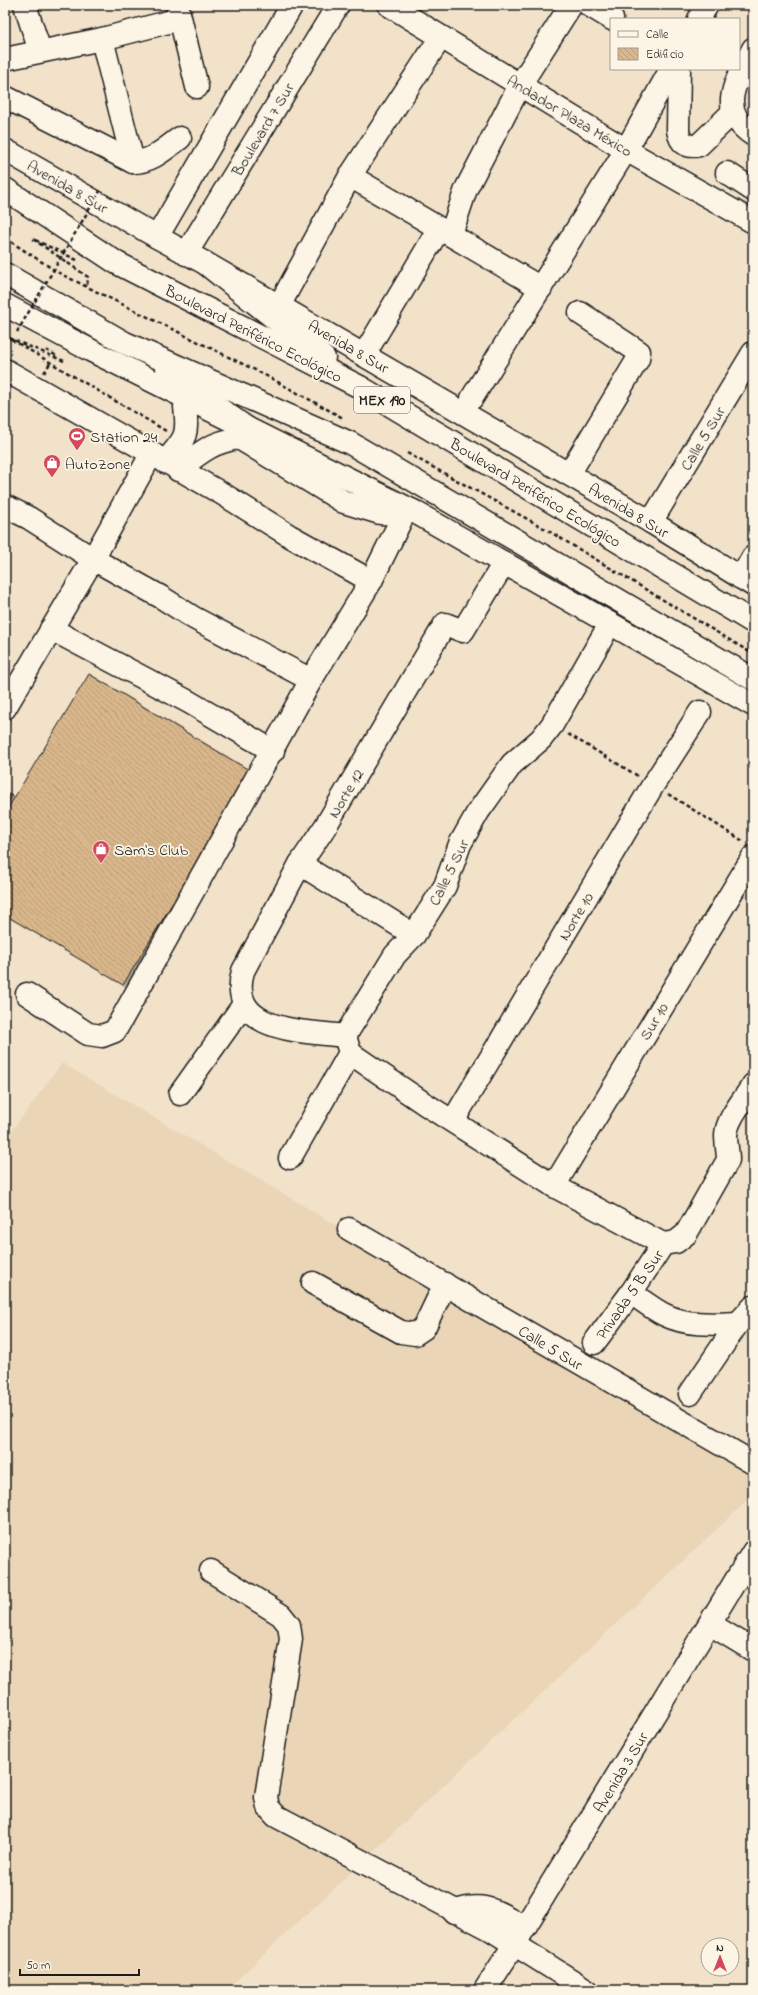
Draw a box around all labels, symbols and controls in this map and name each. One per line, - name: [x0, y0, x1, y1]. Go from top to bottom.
- legend: [610, 18, 740, 70]
- text: Calle: [646, 26, 669, 44]
- text: Edificio: [646, 46, 684, 64]
- street label: Andador Plaza México: [502, 70, 636, 164]
- street label: Boulevard 7 Sur: [226, 78, 301, 182]
- street label: Avenida 8 Sur: [22, 155, 112, 221]
- street label: Boulevard Periférico Ecológico: [159, 279, 346, 390]
- street label: Avenida 8 Sur: [303, 315, 393, 381]
- road number: MEX 190: [354, 387, 410, 413]
- street label: Calle 5 Sur: [675, 402, 732, 476]
- sports icon: Station 24: [67, 426, 87, 451]
- place label: Station 24: [90, 426, 158, 450]
- street label: Boulevard Periférico Ecológico: [444, 432, 625, 555]
- shop icon: AutoZone: [42, 453, 62, 478]
- place label: AutoZone: [65, 453, 131, 477]
- street label: Avenida 8 Sur: [583, 478, 673, 545]
- street label: Norte 12: [323, 765, 371, 823]
- street label: Calle 5 Sur: [423, 835, 476, 910]
- shop icon: Sam's Club: [91, 839, 111, 864]
- place label: Sam's Club: [114, 839, 189, 863]
- street label: Norte 10: [553, 888, 601, 946]
- street label: Sur 10: [634, 998, 675, 1046]
- street label: Privada 5 B Sur: [591, 1245, 671, 1345]
- street label: Calle 5 Sur: [513, 1320, 587, 1377]
- street label: Avenida 3 Sur: [588, 1728, 655, 1818]
- north arrow: [700, 1937, 740, 1977]
- text: N: [716, 1940, 724, 1956]
- scale bar: [20, 1951, 139, 1977]
- text: 50 m: [26, 1957, 50, 1975]

